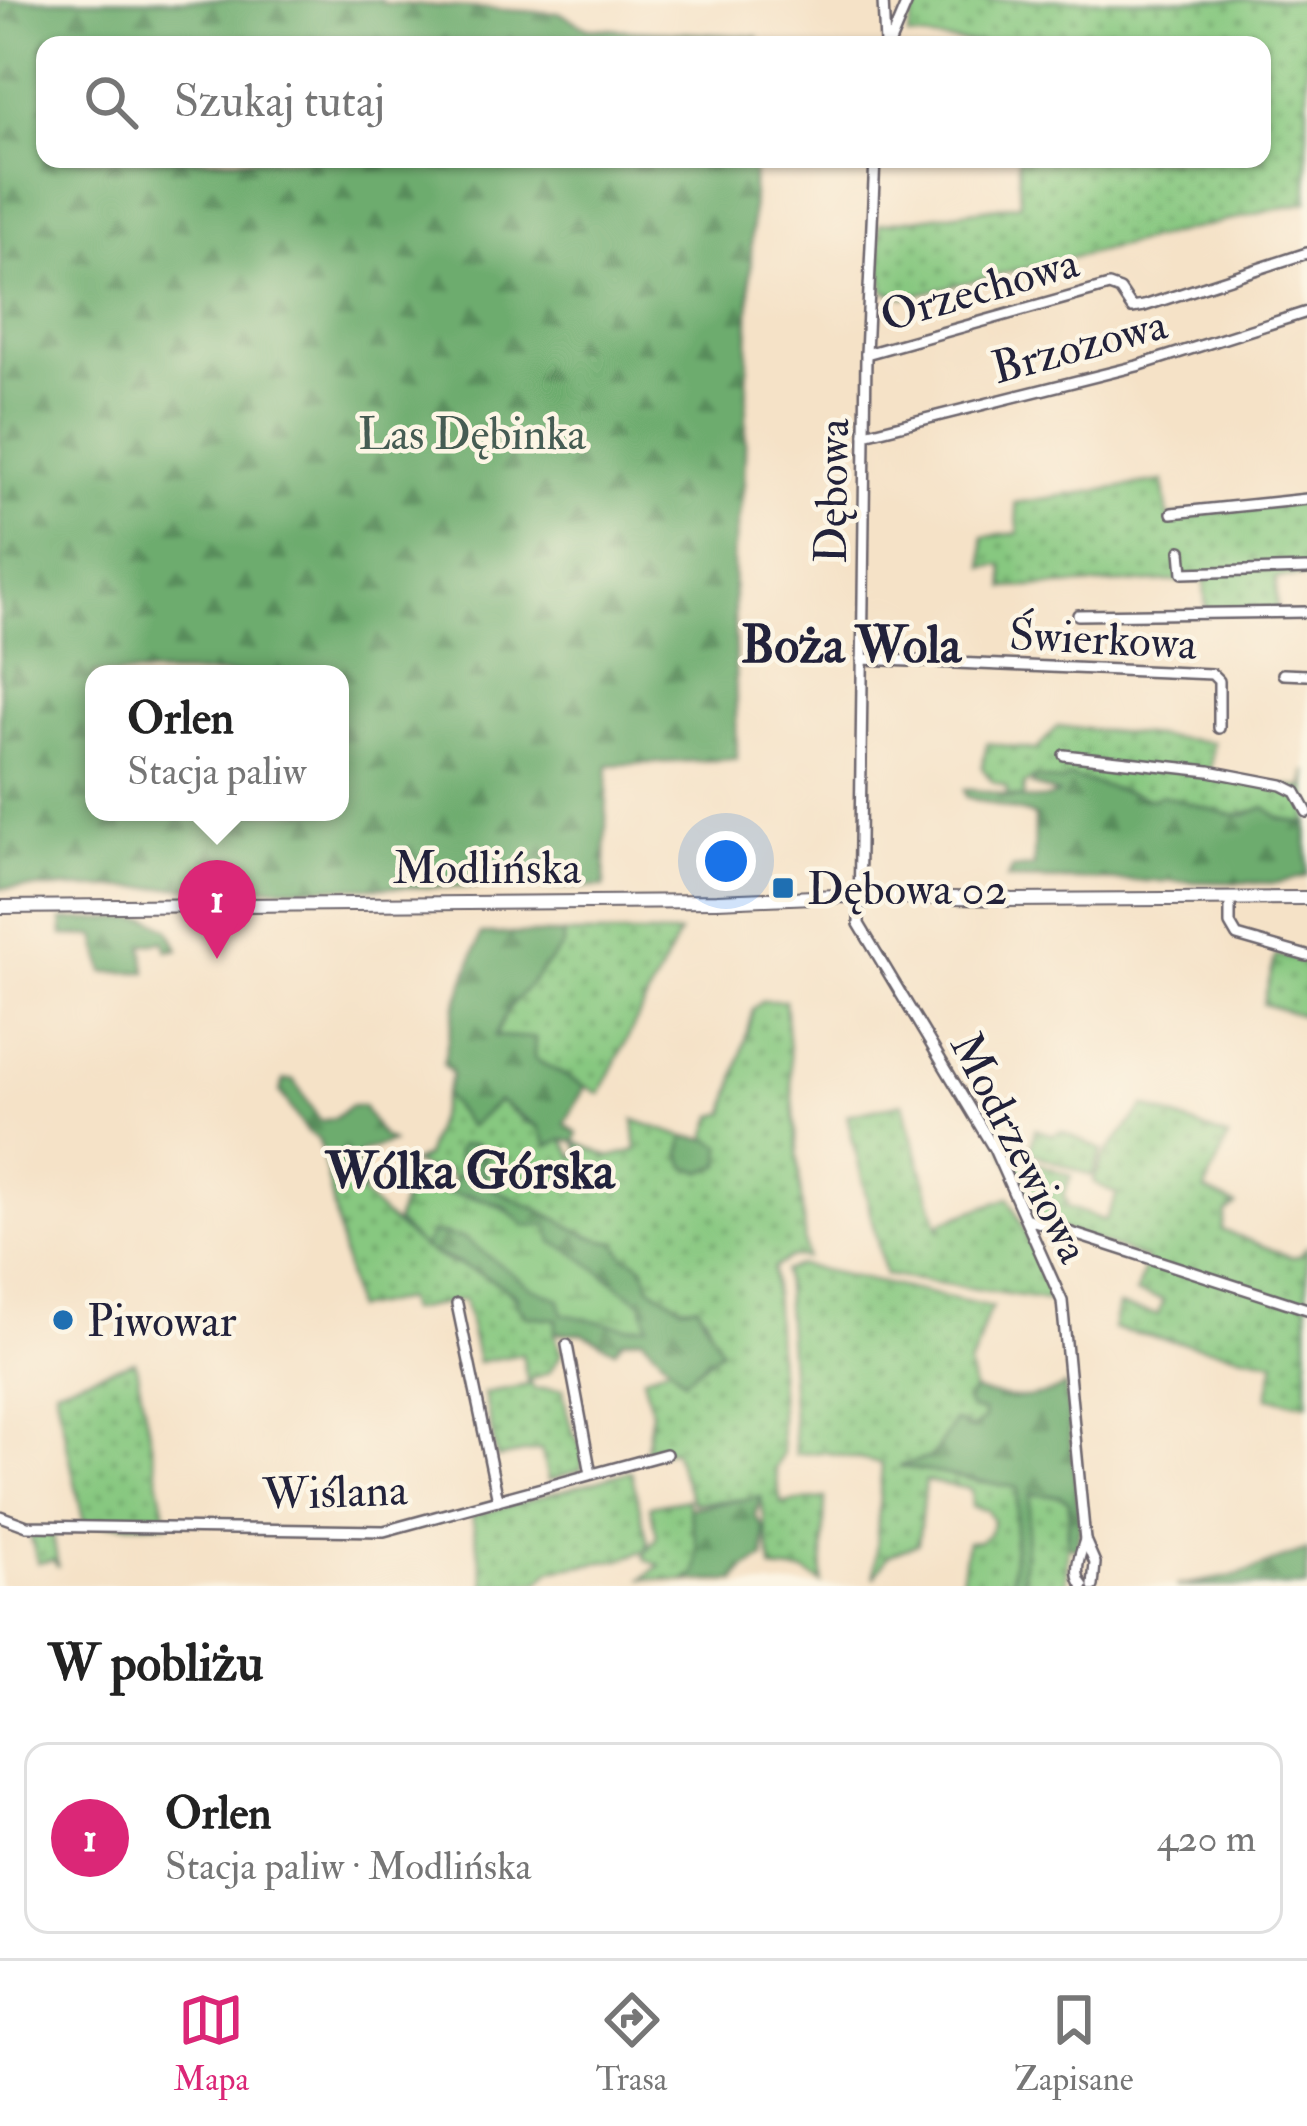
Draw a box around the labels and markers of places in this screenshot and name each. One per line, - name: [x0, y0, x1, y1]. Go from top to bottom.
- pin: 1: [178, 860, 256, 959]
- place label: Dębowa 02: [807, 862, 1007, 918]
- marker: Dębowa 02: [770, 875, 796, 901]
- place label: Piwowar: [87, 1294, 237, 1350]
- marker: Piwowar: [50, 1307, 76, 1333]

